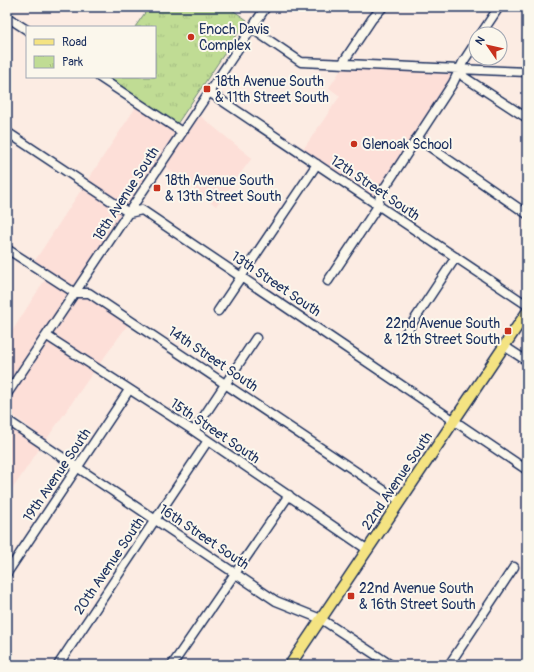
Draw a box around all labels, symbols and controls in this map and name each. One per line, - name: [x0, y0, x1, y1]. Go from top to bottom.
- place label: Enoch Davis Complex: [199, 21, 270, 54]
- legend: [26, 26, 156, 78]
- north arrow: [468, 26, 508, 66]
- marker: Enoch Davis Complex: [186, 32, 196, 42]
- text: N: [473, 34, 488, 47]
- text: Road: [62, 35, 87, 50]
- text: Park: [62, 55, 83, 70]
- place label: 18th Avenue South & 11th Street South: [215, 73, 329, 106]
- marker: 18th Avenue South & 11th Street South: [202, 84, 212, 94]
- place label: Glenoak School: [362, 136, 452, 153]
- marker: Glenoak School: [349, 139, 359, 149]
- street label: 18th Avenue South: [89, 144, 163, 244]
- street label: 12th Street South: [327, 152, 423, 224]
- place label: 18th Avenue South & 13th Street South: [165, 172, 281, 205]
- marker: 18th Avenue South & 13th Street South: [152, 183, 162, 193]
- street label: 13th Street South: [228, 248, 324, 320]
- place label: 22nd Avenue South & 12th Street South: [384, 315, 500, 348]
- street label: 14th Street South: [165, 323, 261, 395]
- marker: 22nd Avenue South & 12th Street South: [503, 326, 513, 336]
- street label: 15th Street South: [167, 395, 263, 467]
- street label: 19th Avenue South: [19, 425, 95, 525]
- street label: 22nd Avenue South: [358, 429, 436, 533]
- street label: 16th Street South: [156, 501, 252, 573]
- street label: 20th Avenue South: [70, 514, 148, 618]
- place label: 22nd Avenue South & 16th Street South: [359, 580, 476, 613]
- marker: 22nd Avenue South & 16th Street South: [346, 591, 356, 601]

